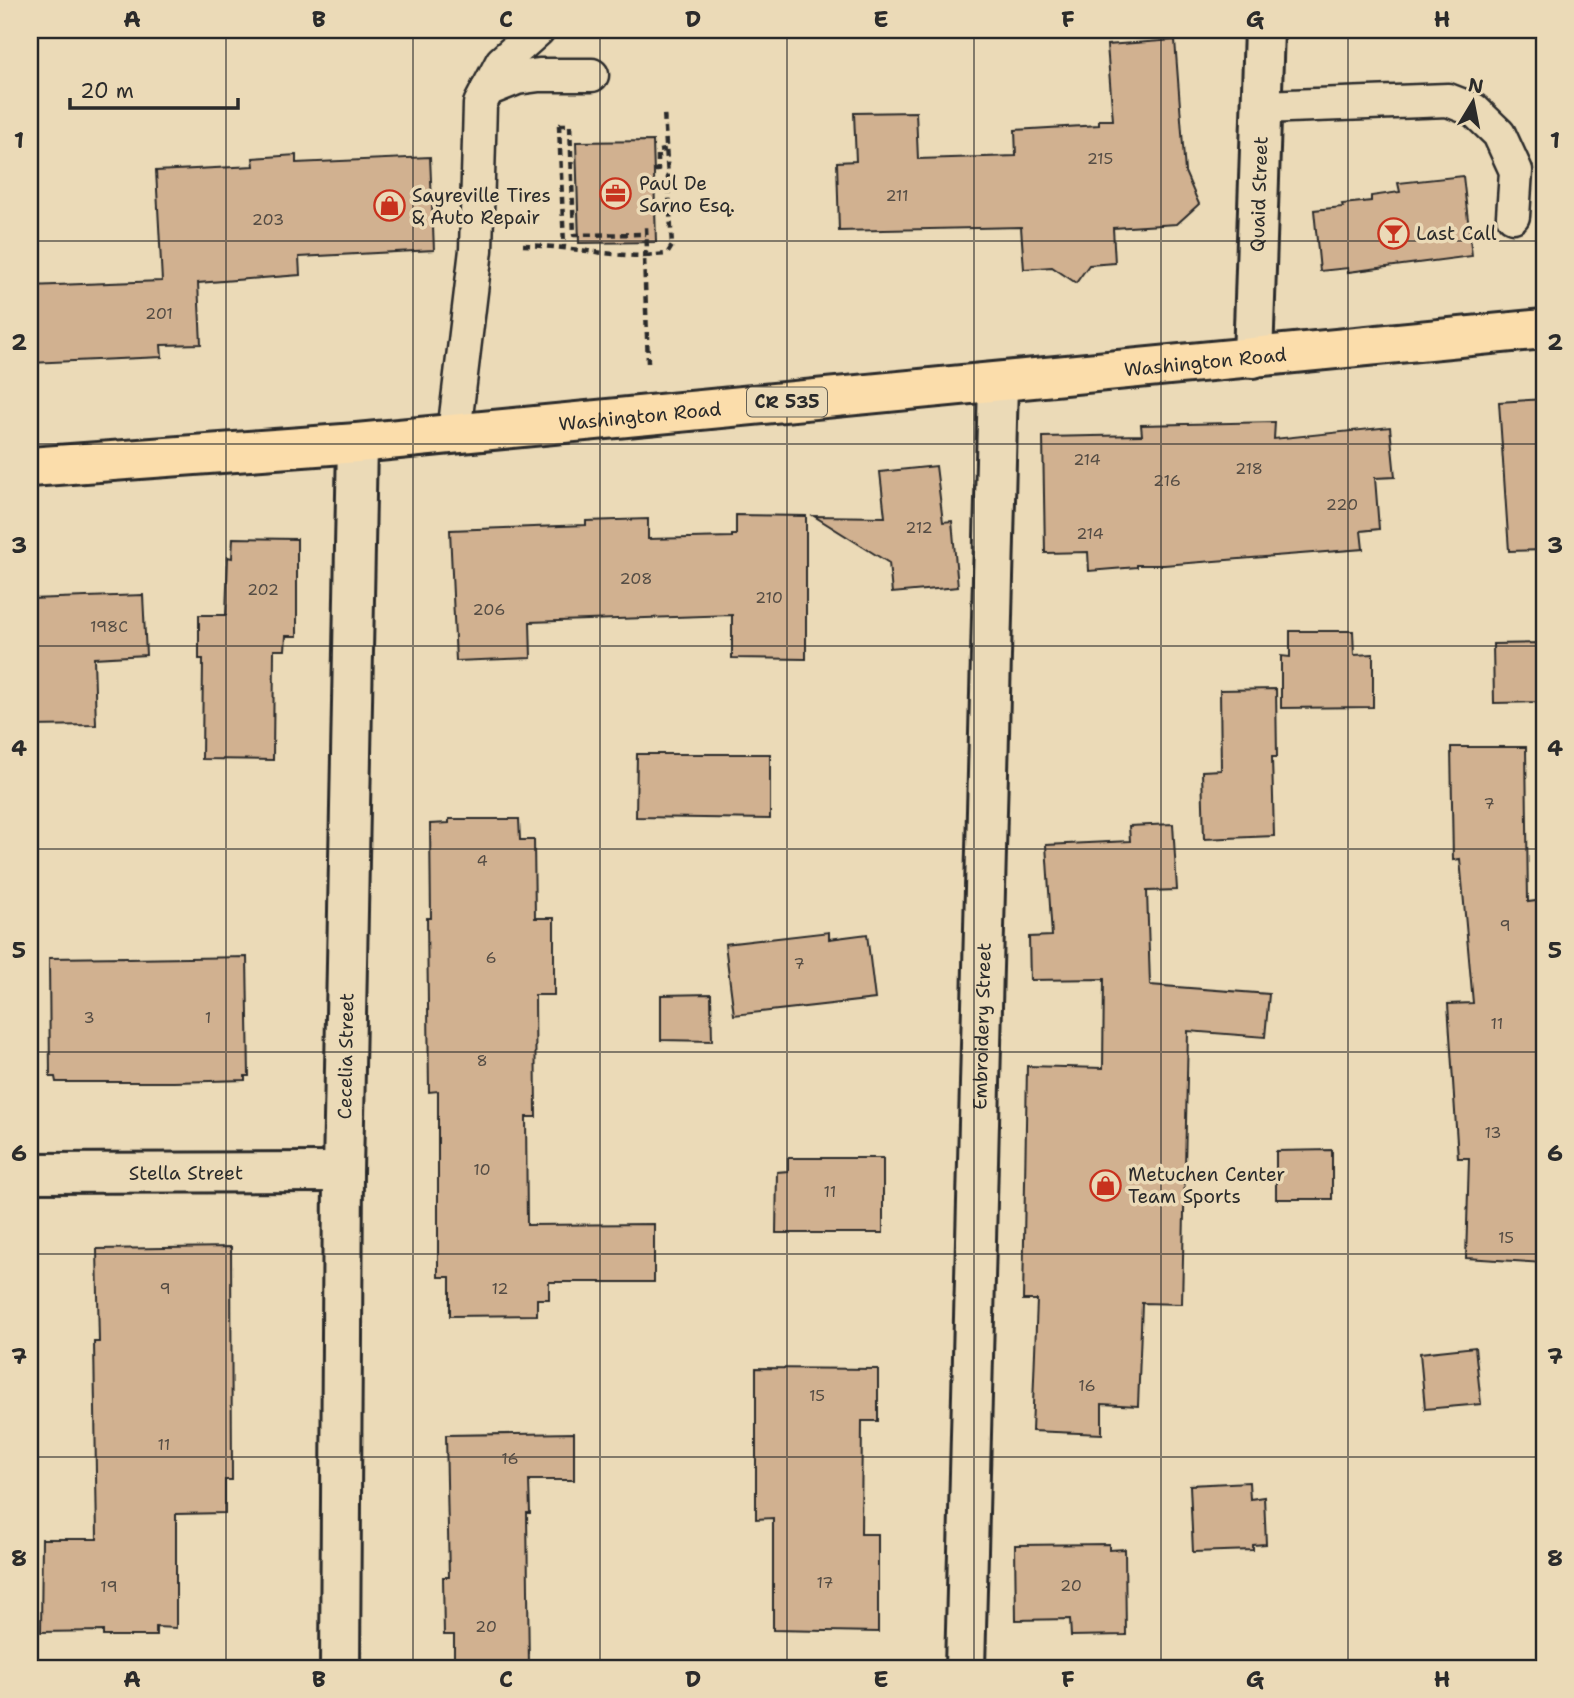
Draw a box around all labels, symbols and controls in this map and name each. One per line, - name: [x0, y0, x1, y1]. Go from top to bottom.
- text: A: [123, 4, 141, 34]
- text: B: [312, 4, 326, 34]
- text: C: [499, 4, 513, 34]
- text: D: [685, 4, 701, 34]
- text: E: [873, 4, 889, 34]
- text: F: [1061, 4, 1075, 34]
- text: G: [1246, 4, 1265, 34]
- text: H: [1434, 4, 1450, 34]
- scale bar: [70, 66, 238, 110]
- north arrow: [1438, 66, 1508, 136]
- text: N: [1466, 72, 1485, 99]
- text: 20 m: [80, 77, 134, 105]
- text: 1: [14, 125, 24, 155]
- text: 1: [1550, 125, 1560, 155]
- street label: Quaid Street: [1245, 136, 1273, 252]
- house number: 215: [1087, 148, 1113, 169]
- place label: Paul De Sarno Esq.: [639, 171, 735, 218]
- office icon: Paul De Sarno Esq.: [599, 177, 633, 211]
- place label: Sayreville Tires & Auto Repair: [412, 183, 551, 230]
- house number: 211: [885, 185, 909, 206]
- shop icon: Sayreville Tires & Auto Repair: [372, 189, 406, 223]
- house number: 203: [252, 209, 284, 230]
- bar icon: Last Call: [1376, 216, 1410, 250]
- place label: Last Call: [1416, 221, 1497, 246]
- house number: 201: [145, 303, 173, 324]
- text: 2: [11, 327, 27, 357]
- text: 2: [1547, 327, 1563, 357]
- street label: Washington Road: [1123, 342, 1288, 382]
- road number: CR 535: [747, 388, 827, 416]
- street label: Washington Road: [557, 396, 722, 437]
- house number: 214: [1073, 449, 1101, 470]
- house number: 218: [1235, 458, 1263, 479]
- house number: 216: [1153, 470, 1181, 491]
- house number: 220: [1326, 494, 1358, 515]
- house number: 212: [905, 517, 933, 538]
- house number: 214: [1076, 523, 1104, 544]
- text: 3: [11, 530, 27, 560]
- text: 3: [1547, 530, 1563, 560]
- house number: 208: [620, 568, 652, 589]
- house number: 202: [247, 579, 279, 600]
- house number: 210: [755, 587, 783, 608]
- house number: 206: [473, 599, 505, 620]
- house number: 198C: [90, 616, 128, 637]
- text: 4: [11, 733, 27, 763]
- text: 4: [1547, 733, 1563, 763]
- house number: 7: [1483, 793, 1495, 814]
- house number: 4: [476, 850, 488, 871]
- house number: 9: [1499, 915, 1511, 936]
- text: 5: [12, 935, 26, 965]
- text: 5: [1548, 935, 1562, 965]
- street label: Embroidery Street: [967, 942, 997, 1110]
- house number: 6: [485, 947, 497, 968]
- house number: 7: [793, 953, 805, 974]
- street label: Cecelia Street: [332, 992, 359, 1120]
- house number: 3: [83, 1007, 95, 1028]
- house number: 1: [205, 1007, 211, 1028]
- house number: 11: [1491, 1013, 1503, 1034]
- house number: 8: [476, 1050, 488, 1071]
- house number: 13: [1484, 1122, 1502, 1143]
- text: 6: [11, 1138, 27, 1168]
- text: 6: [1547, 1138, 1563, 1168]
- house number: 10: [473, 1159, 491, 1180]
- street label: Stella Street: [129, 1160, 243, 1186]
- place label: Metuchen Center Team Sports: [1128, 1162, 1285, 1209]
- shop icon: Metuchen Center Team Sports: [1088, 1168, 1122, 1202]
- house number: 11: [824, 1181, 836, 1202]
- house number: 15: [1498, 1227, 1514, 1248]
- house number: 9: [159, 1278, 171, 1299]
- house number: 12: [491, 1278, 509, 1299]
- text: 7: [11, 1341, 27, 1371]
- text: 7: [1547, 1341, 1563, 1371]
- house number: 16: [1078, 1375, 1096, 1396]
- house number: 15: [809, 1385, 825, 1406]
- house number: 11: [158, 1434, 170, 1455]
- house number: 16: [501, 1448, 519, 1469]
- text: 8: [11, 1543, 27, 1573]
- text: 8: [1547, 1543, 1563, 1573]
- house number: 17: [816, 1572, 834, 1593]
- house number: 20: [1060, 1575, 1082, 1596]
- house number: 19: [100, 1576, 118, 1597]
- house number: 20: [475, 1616, 497, 1637]
- text: A: [123, 1664, 141, 1694]
- text: B: [312, 1664, 326, 1694]
- text: C: [499, 1664, 513, 1694]
- text: D: [685, 1664, 701, 1694]
- text: E: [873, 1664, 889, 1694]
- text: F: [1061, 1664, 1075, 1694]
- text: G: [1246, 1664, 1265, 1694]
- text: H: [1434, 1664, 1450, 1694]

